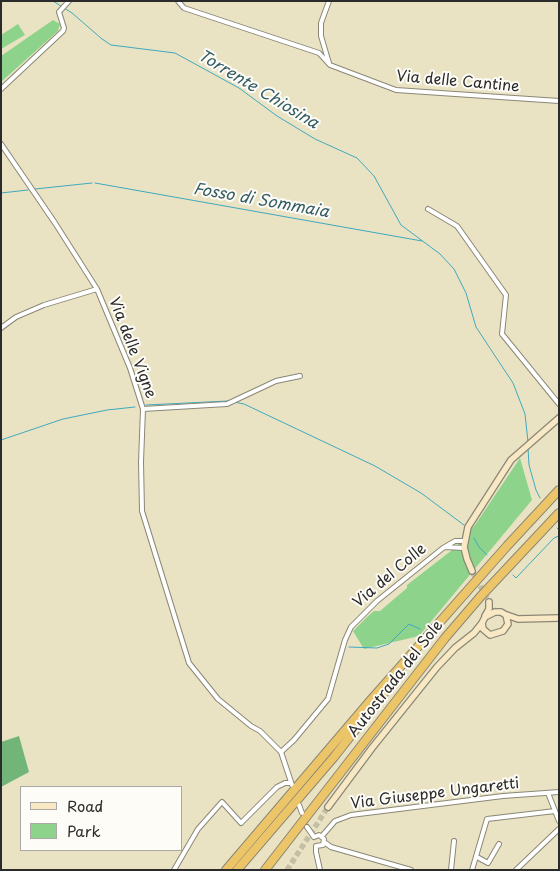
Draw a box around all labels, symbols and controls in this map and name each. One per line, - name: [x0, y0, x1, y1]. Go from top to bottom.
- water label: Torrente Chiosina: [194, 46, 322, 134]
- street label: Via delle Cantine: [396, 68, 520, 96]
- water label: Fosso di Sommaia: [192, 180, 330, 222]
- street label: Via delle Vigne: [104, 295, 160, 401]
- street label: Via del Colle: [350, 540, 430, 612]
- street label: Autostrada del Sole: [345, 617, 447, 741]
- street label: Via Giuseppe Ungaretti: [350, 775, 520, 813]
- legend: [20, 786, 182, 851]
- text: Road: [67, 794, 103, 817]
- text: Park: [67, 819, 101, 842]

